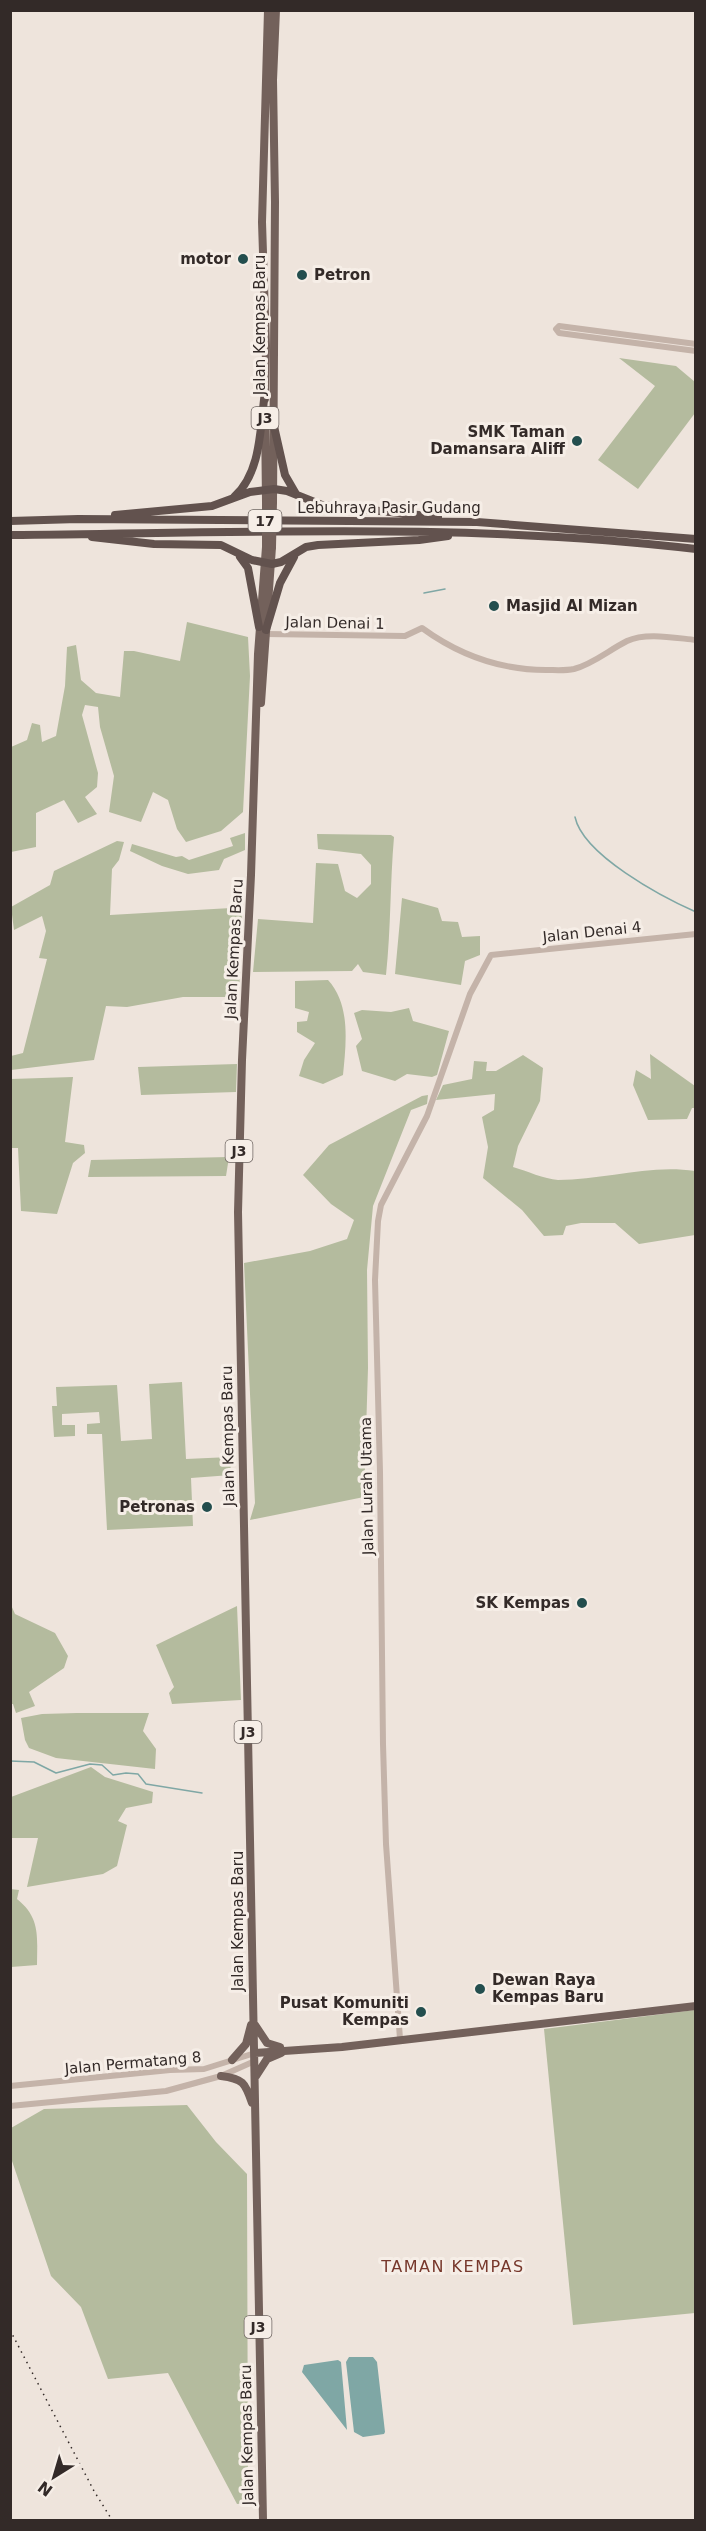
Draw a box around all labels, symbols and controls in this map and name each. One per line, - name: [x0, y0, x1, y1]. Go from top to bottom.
- place label: motor: [180, 250, 232, 268]
- marker: motor: [236, 252, 250, 266]
- street label: Jalan Kempas Baru: [251, 255, 269, 396]
- place label: Petron: [314, 266, 371, 284]
- marker: Petron: [295, 268, 309, 282]
- road number: J3: [252, 407, 278, 429]
- place label: SMK Taman Damansara Aliff: [430, 423, 566, 458]
- marker: SMK Taman Damansara Aliff: [570, 434, 584, 448]
- street label: Lebuhraya Pasir Gudang: [297, 499, 481, 517]
- road number: 17: [248, 510, 282, 532]
- place label: Masjid Al Mizan: [506, 597, 638, 615]
- marker: Masjid Al Mizan: [487, 599, 501, 613]
- street label: Jalan Denai 1: [284, 613, 385, 633]
- street label: Jalan Kempas Baru: [221, 878, 247, 1021]
- street label: Jalan Denai 4: [541, 918, 642, 946]
- road number: J3: [226, 1140, 252, 1162]
- street label: Jalan Kempas Baru: [218, 1366, 238, 1507]
- street label: Jalan Lurah Utama: [357, 1417, 377, 1556]
- place label: Petronas: [119, 1498, 195, 1516]
- marker: Petronas: [200, 1500, 214, 1514]
- place label: SK Kempas: [475, 1594, 570, 1612]
- marker: SK Kempas: [575, 1596, 589, 1610]
- road number: J3: [234, 1721, 262, 1743]
- street label: Jalan Kempas Baru: [229, 1851, 247, 1992]
- place label: Dewan Raya Kempas Baru: [492, 1971, 604, 2006]
- marker: Dewan Raya Kempas Baru: [473, 1982, 487, 1996]
- place label: Pusat Komuniti Kempas: [280, 1994, 409, 2029]
- marker: Pusat Komuniti Kempas: [414, 2005, 428, 2019]
- street label: Jalan Permatang 8: [63, 2048, 202, 2078]
- district label: TAMAN KEMPAS: [380, 2257, 525, 2276]
- road number: J3: [244, 2316, 272, 2338]
- street label: Jalan Kempas Baru: [237, 2365, 257, 2506]
- north arrow: [24, 2447, 84, 2507]
- text: N: [34, 2477, 56, 2500]

